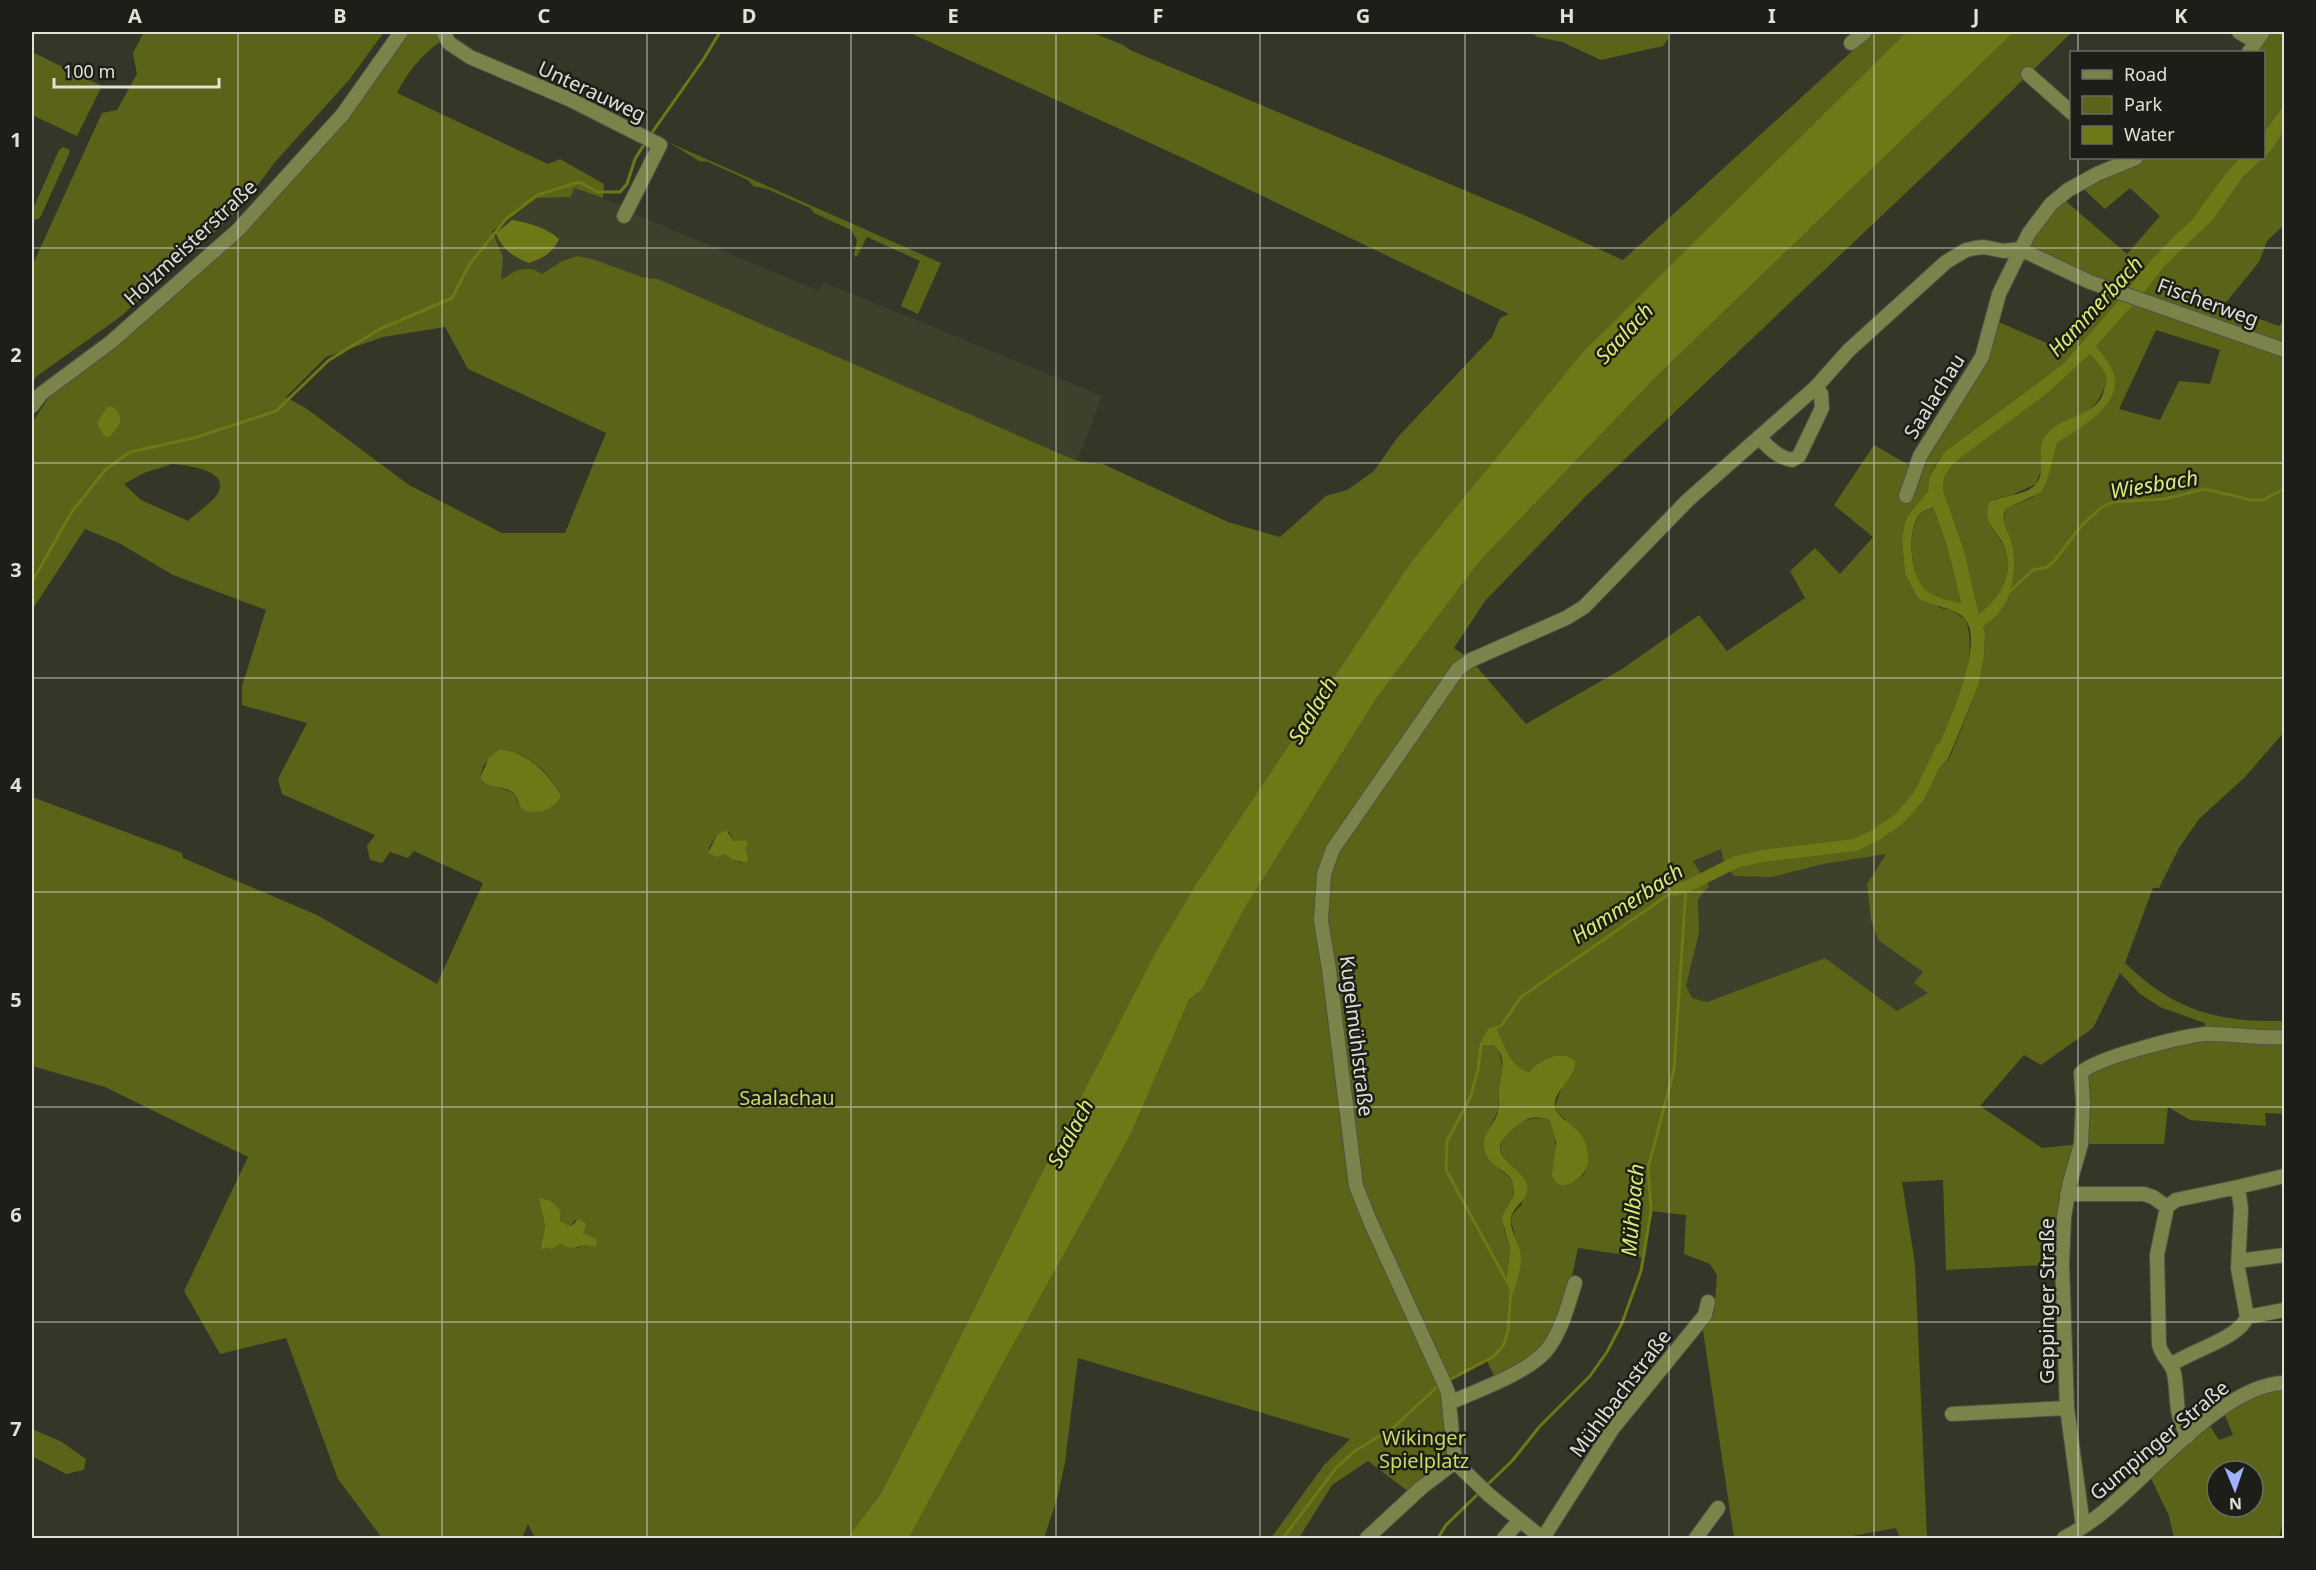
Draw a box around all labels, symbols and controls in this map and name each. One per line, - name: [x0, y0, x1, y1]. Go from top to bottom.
- text: A: [128, 2, 142, 29]
- text: B: [333, 2, 347, 29]
- text: C: [538, 2, 551, 29]
- text: D: [742, 2, 756, 29]
- text: E: [947, 2, 959, 29]
- text: F: [1153, 2, 1163, 29]
- text: G: [1356, 2, 1370, 29]
- text: H: [1559, 2, 1575, 29]
- text: I: [1768, 2, 1776, 29]
- text: J: [1971, 2, 1979, 29]
- text: K: [2174, 2, 2188, 29]
- scale bar: [54, 51, 219, 89]
- legend: [2070, 51, 2265, 159]
- street label: Unterauweg: [534, 54, 650, 128]
- text: 100 m: [63, 59, 115, 83]
- text: Road: [2124, 62, 2167, 86]
- text: Park: [2124, 92, 2162, 116]
- text: Water: [2124, 122, 2175, 146]
- text: 1: [10, 126, 22, 153]
- street label: Holzmeisterstraße: [118, 173, 262, 311]
- water label: Hammerbach: [2041, 250, 2149, 362]
- street label: Fischerweg: [2154, 271, 2262, 333]
- water label: Saalach: [1589, 297, 1659, 369]
- text: 2: [10, 341, 22, 368]
- street label: Saalachau: [1897, 348, 1971, 444]
- water label: Wiesbach: [2108, 463, 2200, 505]
- text: 3: [10, 556, 22, 583]
- water label: Saalach: [1281, 671, 1343, 749]
- text: 4: [10, 771, 22, 798]
- water label: Hammerbach: [1566, 857, 1688, 949]
- street label: Kugelmühlstraße: [1334, 954, 1380, 1118]
- text: 5: [10, 986, 22, 1013]
- park label: Saalachau: [739, 1084, 835, 1111]
- water label: Saalach: [1040, 1094, 1100, 1172]
- water label: Mühlbach: [1614, 1162, 1650, 1258]
- text: 6: [10, 1201, 22, 1228]
- street label: Geppinger Straße: [2033, 1218, 2060, 1384]
- street label: Mühlbachstraße: [1563, 1324, 1677, 1462]
- street label: Gumpinger Straße: [2084, 1374, 2234, 1506]
- text: 7: [10, 1415, 22, 1442]
- park label: Wikinger Spielplatz: [1379, 1424, 1469, 1474]
- north arrow: [2205, 1459, 2265, 1519]
- text: N: [2229, 1493, 2242, 1515]

